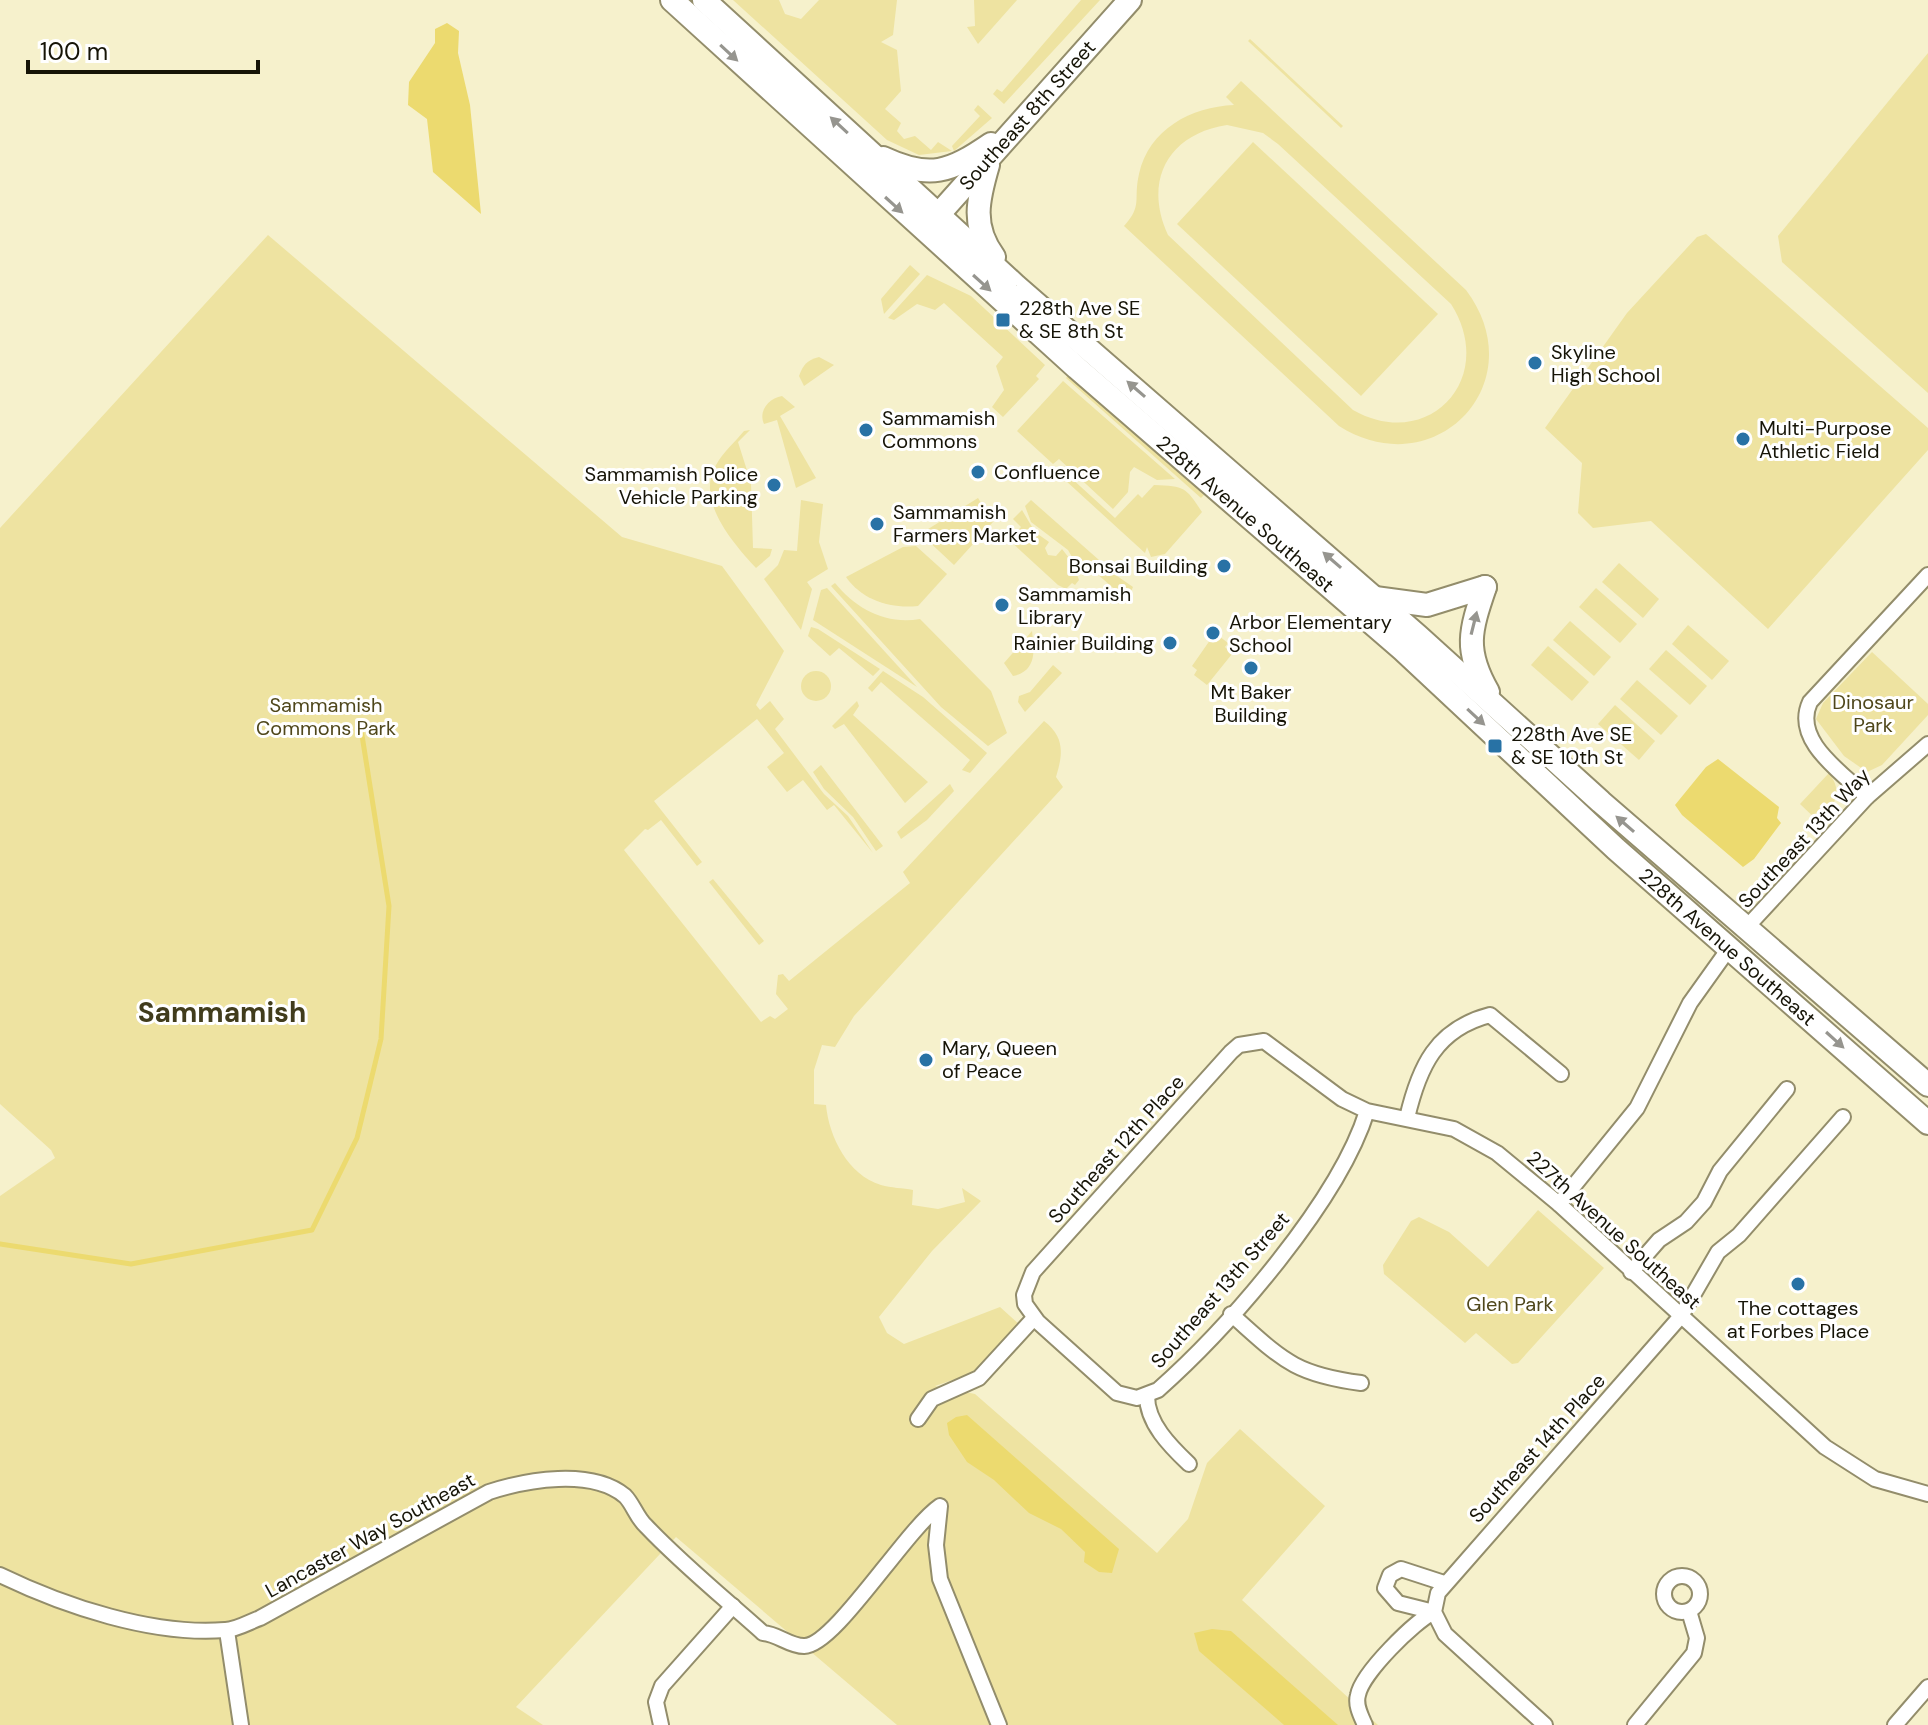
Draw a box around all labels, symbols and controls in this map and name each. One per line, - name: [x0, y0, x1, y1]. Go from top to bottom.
- scale bar: [28, 24, 258, 74]
- street label: Southeast 8th Street: [953, 34, 1101, 196]
- text: 100 m: [40, 36, 108, 67]
- one-way arrow: [719, 44, 738, 62]
- one-way arrow: [830, 116, 849, 134]
- one-way arrow: [885, 195, 904, 213]
- one-way arrow: [972, 274, 992, 291]
- place label: 228th Ave SE & SE 8th St: [1019, 295, 1140, 344]
- marker: 228th Ave SE & SE 8th St: [994, 311, 1012, 329]
- place label: Skyline High School: [1551, 339, 1660, 388]
- marker: Skyline High School: [1526, 354, 1544, 372]
- one-way arrow: [1126, 381, 1146, 398]
- place label: Sammamish Commons: [882, 405, 995, 454]
- place label: Multi-Purpose Athletic Field: [1759, 415, 1891, 464]
- marker: Sammamish Commons: [857, 421, 875, 439]
- street label: 228th Avenue Southeast: [1151, 430, 1340, 598]
- marker: Multi-Purpose Athletic Field: [1734, 430, 1752, 448]
- place label: Confluence: [994, 459, 1100, 485]
- place label: Sammamish Police Vehicle Parking: [585, 461, 758, 510]
- marker: Confluence: [969, 463, 987, 481]
- marker: Sammamish Police Vehicle Parking: [765, 476, 783, 494]
- place label: Sammamish Farmers Market: [893, 499, 1037, 548]
- marker: Sammamish Farmers Market: [868, 515, 886, 533]
- one-way arrow: [1322, 552, 1342, 569]
- place label: Bonsai Building: [1069, 553, 1208, 579]
- marker: Bonsai Building: [1215, 557, 1233, 575]
- place label: Sammamish Library: [1018, 581, 1131, 630]
- marker: Sammamish Library: [993, 596, 1011, 614]
- place label: Arbor Elementary School: [1229, 609, 1392, 658]
- one-way arrow: [1469, 610, 1481, 635]
- marker: Arbor Elementary School: [1204, 624, 1222, 642]
- place label: Rainier Building: [1014, 630, 1154, 656]
- marker: Rainier Building: [1161, 634, 1179, 652]
- marker: Mt Baker Building: [1242, 659, 1260, 677]
- place label: Mt Baker Building: [1210, 679, 1292, 728]
- park label: Dinosaur Park: [1832, 689, 1914, 738]
- park label: Sammamish Commons Park: [256, 692, 396, 741]
- one-way arrow: [1466, 707, 1485, 725]
- place label: 228th Ave SE & SE 10th St: [1511, 721, 1632, 770]
- marker: 228th Ave SE & SE 10th St: [1486, 737, 1504, 755]
- street label: Southeast 13th Way: [1732, 763, 1876, 913]
- one-way arrow: [1616, 815, 1635, 833]
- street label: 228th Avenue Southeast: [1634, 862, 1821, 1032]
- district label: Sammamish: [138, 994, 306, 1031]
- one-way arrow: [1826, 1031, 1845, 1049]
- place label: Mary, Queen of Peace: [942, 1035, 1057, 1084]
- marker: Mary, Queen of Peace: [917, 1051, 935, 1069]
- street label: Southeast 12th Place: [1042, 1069, 1190, 1229]
- street label: 227th Avenue Southeast: [1522, 1145, 1707, 1315]
- street label: Southeast 13th Street: [1145, 1206, 1295, 1373]
- marker: The cottages at Forbes Place: [1789, 1275, 1807, 1293]
- park label: Glen Park: [1466, 1291, 1554, 1317]
- place label: The cottages at Forbes Place: [1727, 1295, 1869, 1344]
- street label: Southeast 14th Place: [1463, 1368, 1611, 1528]
- street label: Lancaster Way Southeast: [261, 1466, 480, 1604]

